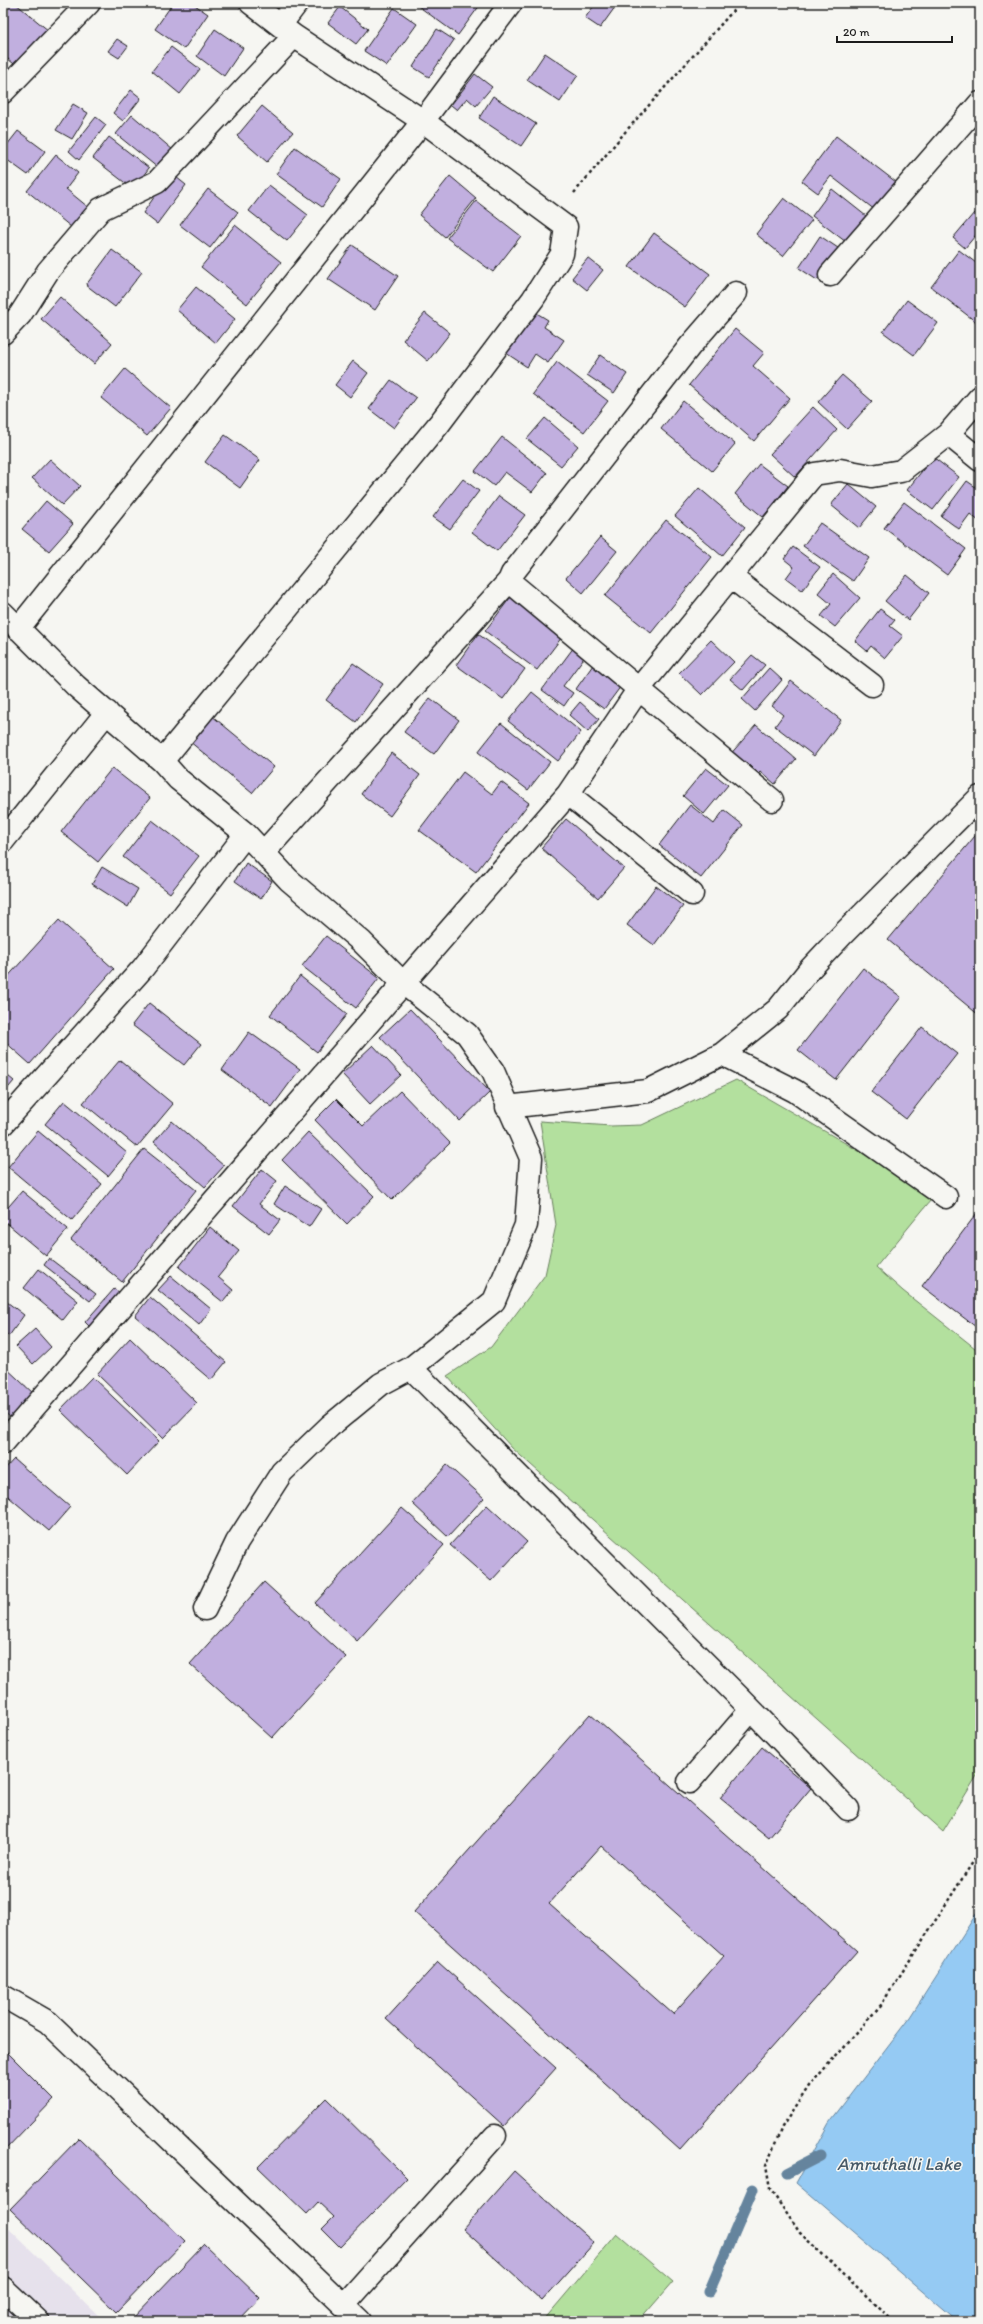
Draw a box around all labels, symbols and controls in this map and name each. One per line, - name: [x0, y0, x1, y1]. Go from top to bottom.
- scale bar: [837, 18, 952, 44]
- text: 20 m: [843, 25, 870, 39]
- water label: Amruthalli Lake: [837, 2153, 962, 2175]

